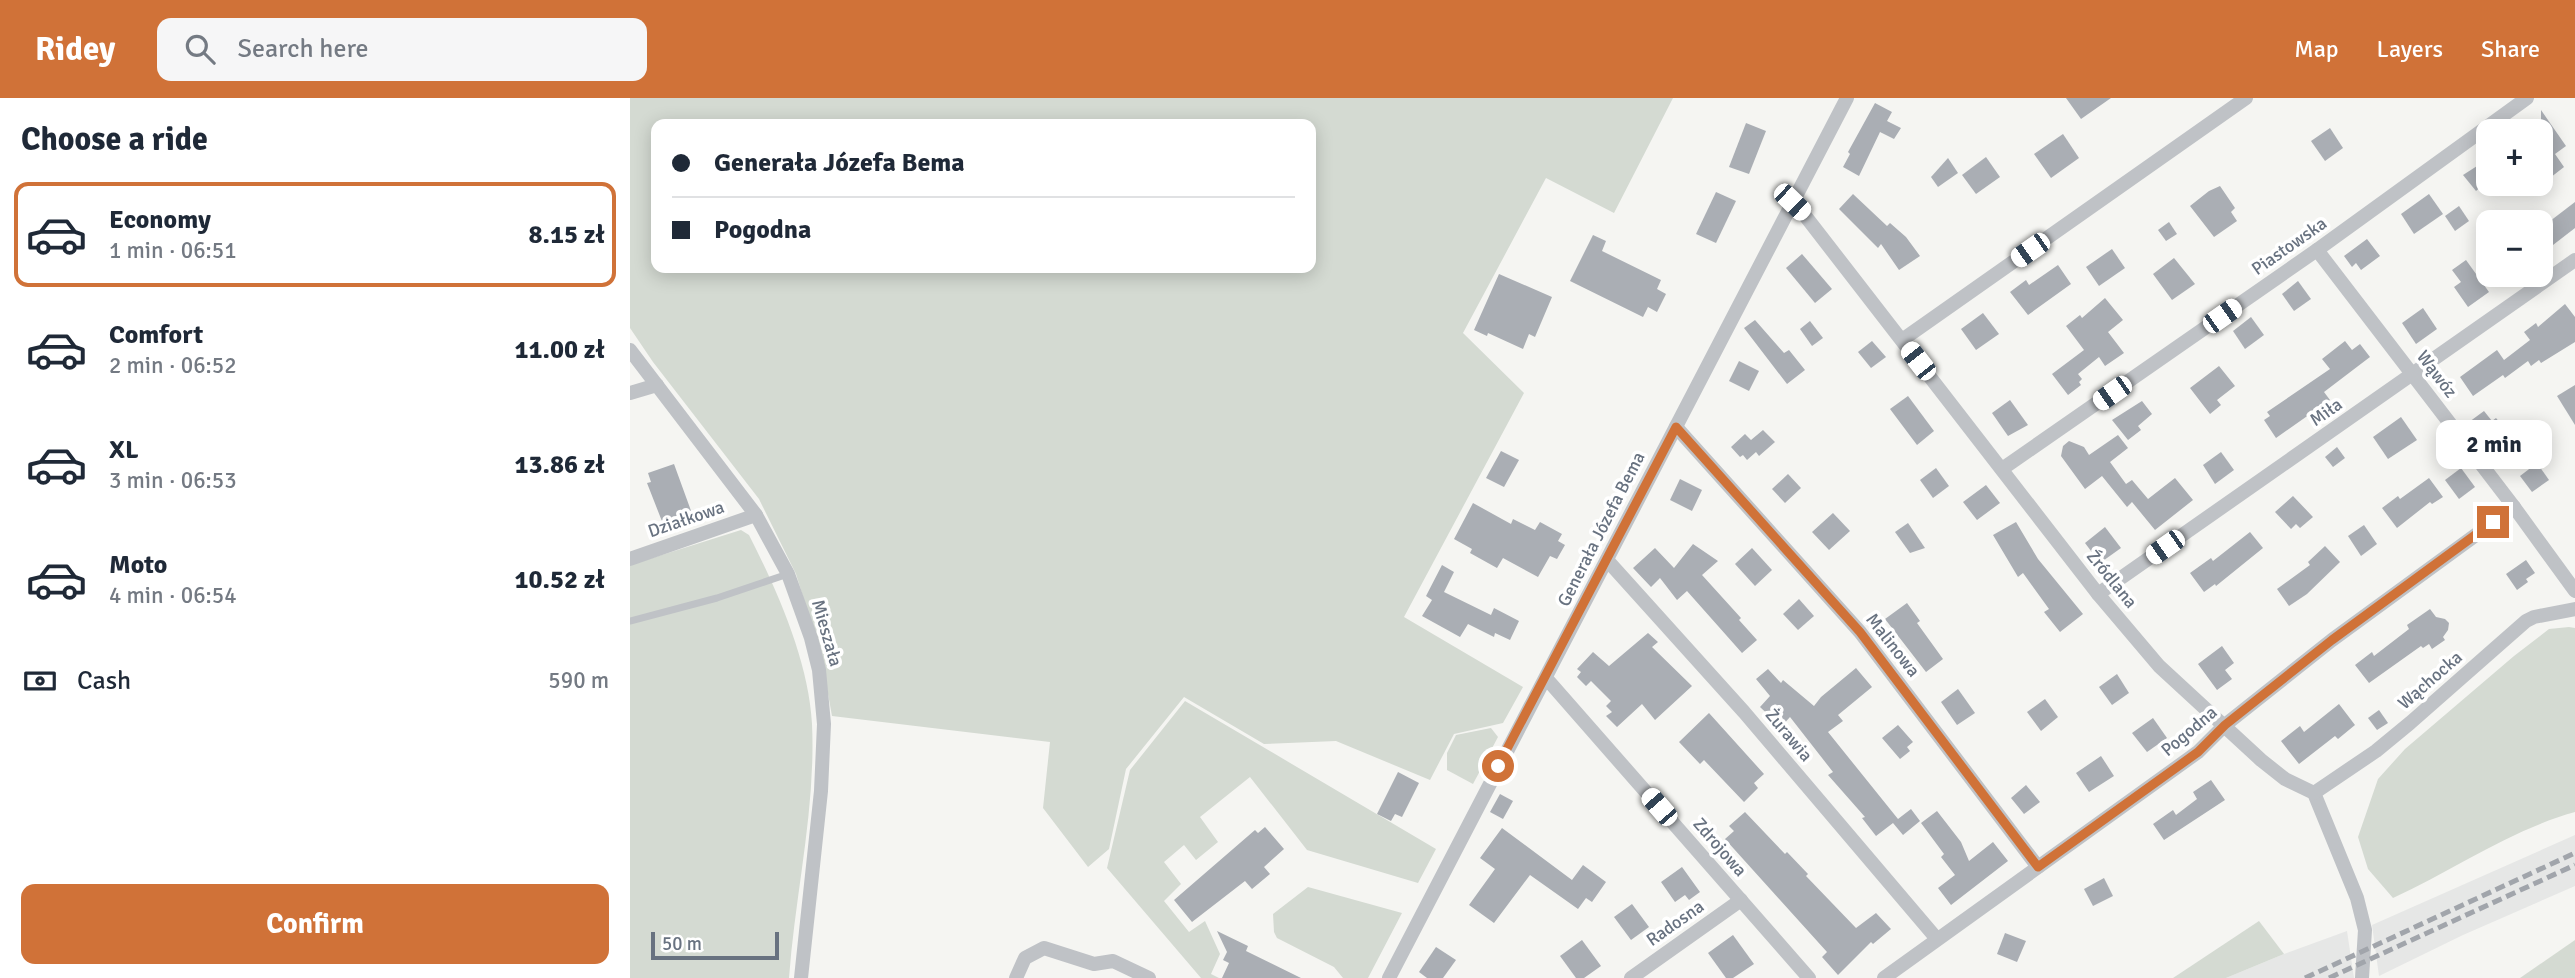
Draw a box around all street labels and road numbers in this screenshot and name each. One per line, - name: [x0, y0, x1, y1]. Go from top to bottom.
- street label: Piastowska: [2247, 212, 2331, 280]
- street label: Wąwóz: [2412, 346, 2462, 402]
- street label: Miła: [2306, 393, 2346, 431]
- street label: Generała Józefa Bema: [1552, 448, 1650, 610]
- street label: Działkowa: [645, 496, 727, 542]
- street label: Źródlana: [2082, 545, 2142, 613]
- street label: Mieszała: [807, 597, 847, 669]
- street label: Malinowa: [1861, 609, 1925, 681]
- street label: Wąchocka: [2393, 646, 2467, 714]
- street label: Pogodna: [2156, 701, 2222, 761]
- street label: Żurawia: [1761, 704, 1817, 766]
- street label: Zdrojowa: [1688, 813, 1752, 881]
- street label: Radosna: [1642, 895, 1708, 951]

